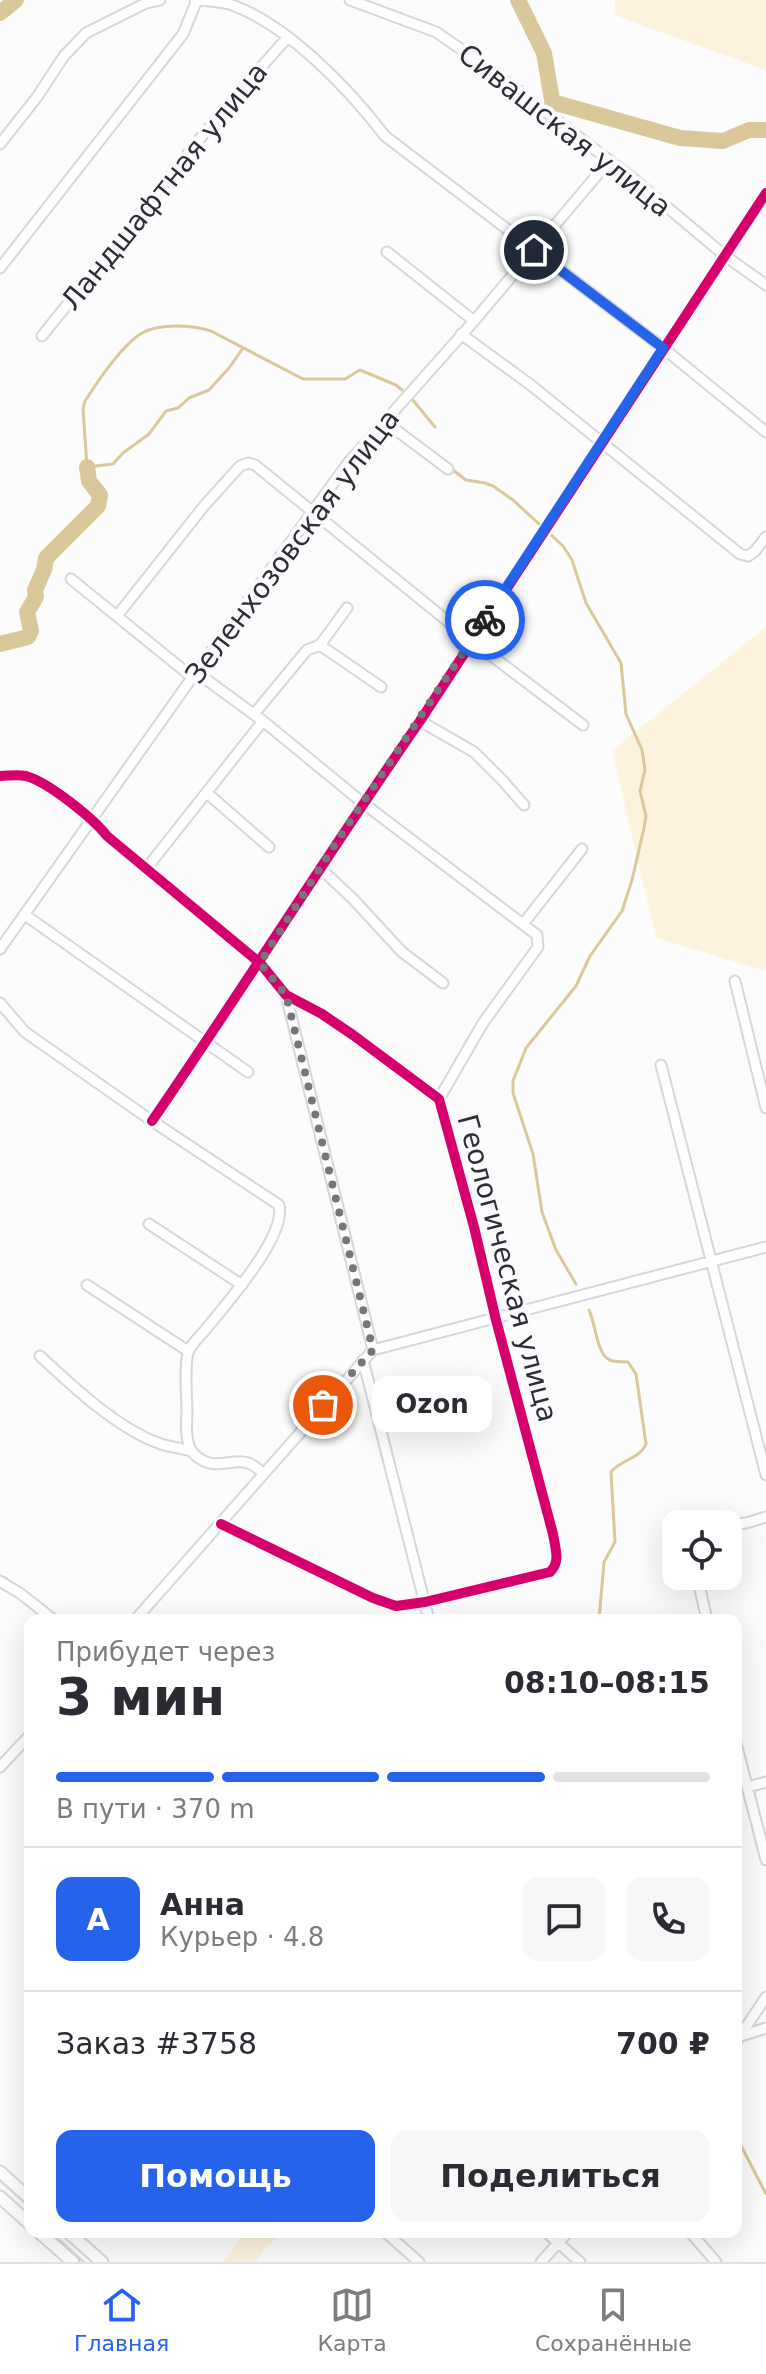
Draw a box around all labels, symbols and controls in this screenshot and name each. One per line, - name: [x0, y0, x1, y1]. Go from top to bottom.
- street label: Сивашская улица: [452, 37, 678, 224]
- street label: Ландшафтная улица: [54, 56, 274, 317]
- pin: [500, 216, 568, 284]
- icon: home: [512, 228, 556, 272]
- street label: Зеленхозовская улица: [178, 403, 406, 690]
- courier: [445, 580, 525, 660]
- icon: bike: [463, 598, 507, 642]
- street label: Геологическая улица: [451, 1111, 565, 1426]
- pin: [289, 1371, 357, 1439]
- callout: Ozon: [371, 1377, 491, 1433]
- icon: bag: [301, 1383, 345, 1427]
- text: Ozon: [395, 1389, 469, 1419]
- map controls: [662, 1510, 742, 1590]
- button: locate: [662, 1510, 742, 1590]
- text: Прибудет через: [56, 1637, 275, 1667]
- text: 08:10–08:15: [504, 1665, 710, 1700]
- text: 3 мин: [56, 1667, 225, 1727]
- text: В пути · 370 m: [56, 1794, 255, 1824]
- button: chat: [522, 1877, 606, 1961]
- button: phone: [626, 1877, 710, 1961]
- text: Анна: [160, 1887, 245, 1922]
- text: А: [86, 1902, 110, 1937]
- text: Курьер · 4.8: [160, 1922, 324, 1952]
- text: Заказ #3758: [56, 2026, 257, 2061]
- text: 700 ₽: [616, 2026, 710, 2061]
- button: Помощь: [56, 2130, 375, 2222]
- button: Поделиться: [391, 2130, 710, 2222]
- tab: Главная: [74, 2283, 169, 2356]
- tab: Карта: [317, 2283, 387, 2356]
- tab: Сохранённые: [535, 2283, 692, 2356]

